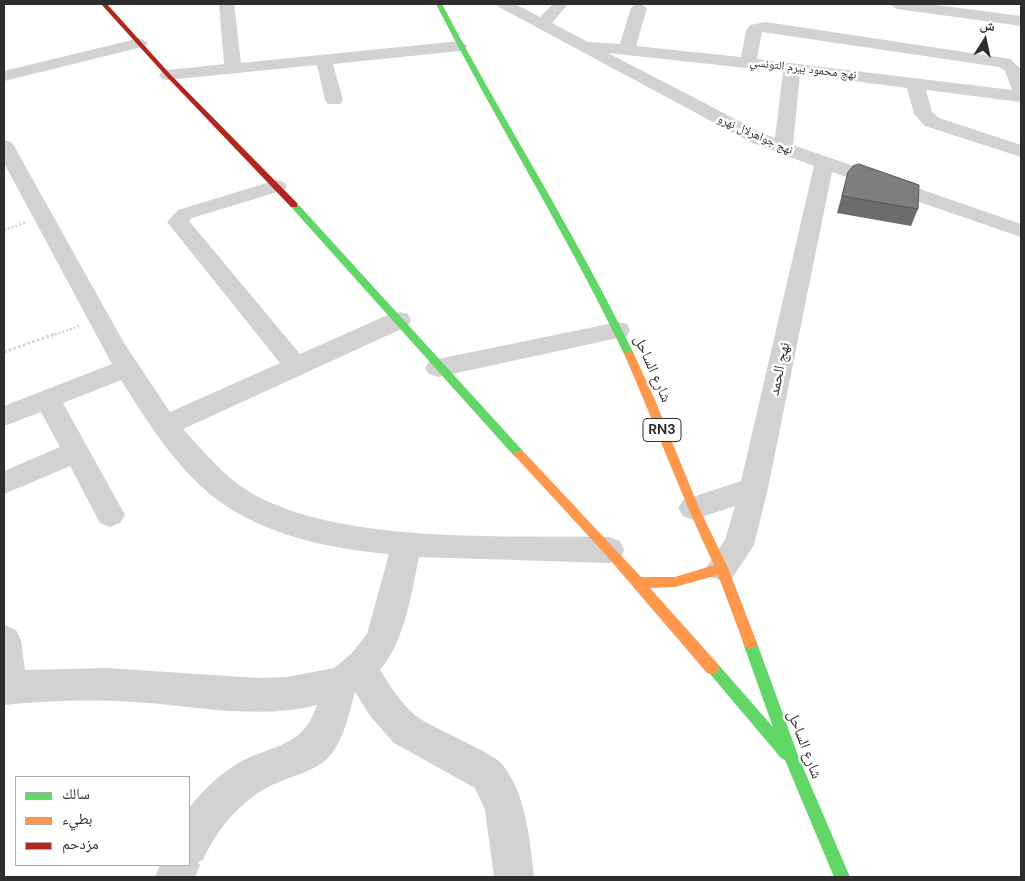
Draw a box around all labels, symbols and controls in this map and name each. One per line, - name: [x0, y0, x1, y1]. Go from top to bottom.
- north arrow: [960, 15, 1010, 65]
- text: ش: [979, 15, 996, 35]
- street label: نهج محمود بيرم التونسي: [749, 55, 857, 83]
- street label: نهج جواهرلال نهرو: [715, 112, 795, 158]
- street label: شارع الساحل: [629, 333, 675, 405]
- street label: نهج الحمد: [766, 341, 794, 397]
- road number: RN3: [643, 418, 681, 442]
- street label: شارع الساحل: [783, 708, 825, 782]
- legend: [15, 776, 190, 866]
- text: سالك: [62, 784, 90, 804]
- text: بطيء: [62, 809, 92, 829]
- text: مزدحم: [62, 834, 99, 854]

